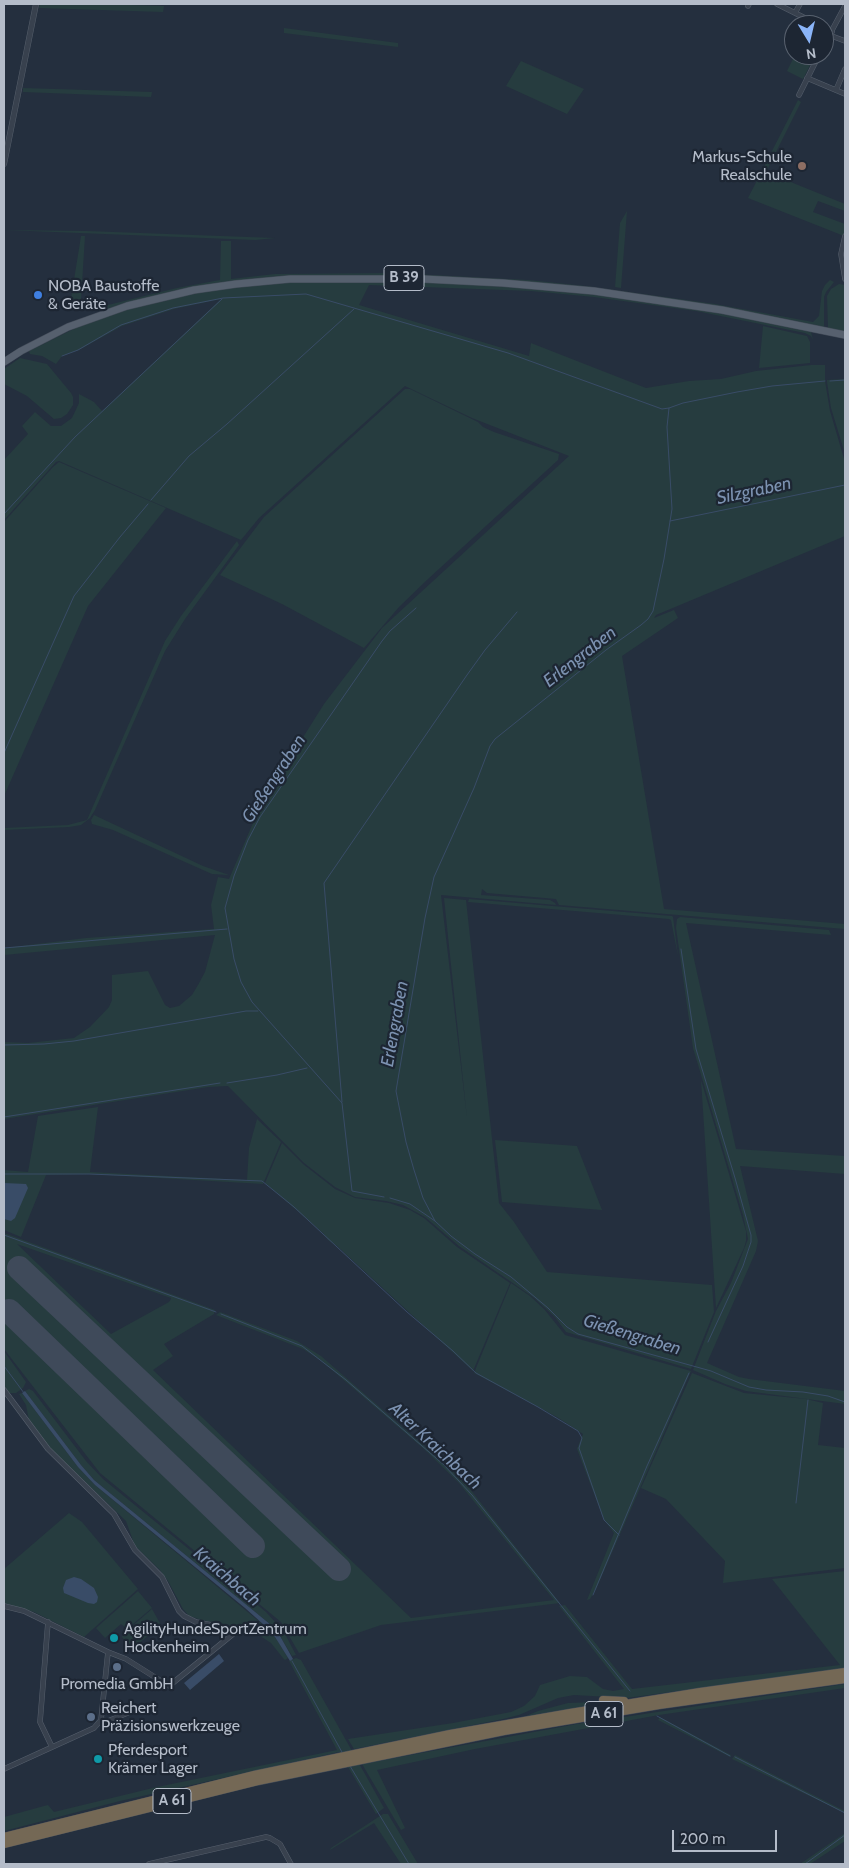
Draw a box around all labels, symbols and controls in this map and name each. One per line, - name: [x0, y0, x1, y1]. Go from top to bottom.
- north arrow: [784, 15, 834, 65]
- text: N: [805, 44, 817, 63]
- place label: Markus-Schule Realschule: [692, 147, 792, 185]
- marker: Markus-Schule Realschule: [796, 160, 808, 172]
- road number: B 39: [384, 266, 424, 290]
- place label: NOBA Baustoffe & Geräte: [48, 276, 160, 314]
- marker: NOBA Baustoffe & Geräte: [32, 289, 44, 301]
- water label: Silzgraben: [715, 473, 793, 509]
- water label: Erlengraben: [539, 622, 621, 692]
- water label: Gießengraben: [237, 731, 311, 827]
- water label: Erlengraben: [377, 979, 413, 1069]
- water label: Gießengraben: [581, 1310, 683, 1360]
- water label: Alter Kraichbach: [384, 1398, 486, 1494]
- water label: Kraichbach: [189, 1543, 265, 1611]
- place label: AgilityHundeSportZentrum Hockenheim: [124, 1619, 307, 1657]
- marker: AgilityHundeSportZentrum Hockenheim: [108, 1632, 120, 1644]
- marker: Promedia GmbH: [111, 1661, 123, 1673]
- place label: Promedia GmbH: [60, 1674, 174, 1694]
- place label: Reichert Präzisionswerkzeuge: [101, 1698, 240, 1736]
- road number: A 61: [585, 1702, 623, 1726]
- marker: Reichert Präzisionswerkzeuge: [85, 1711, 97, 1723]
- place label: Pferdesport Krämer Lager: [108, 1740, 197, 1778]
- marker: Pferdesport Krämer Lager: [92, 1753, 104, 1765]
- road number: A 61: [153, 1788, 191, 1814]
- scale bar: [674, 1820, 779, 1852]
- text: 200 m: [680, 1830, 725, 1848]

